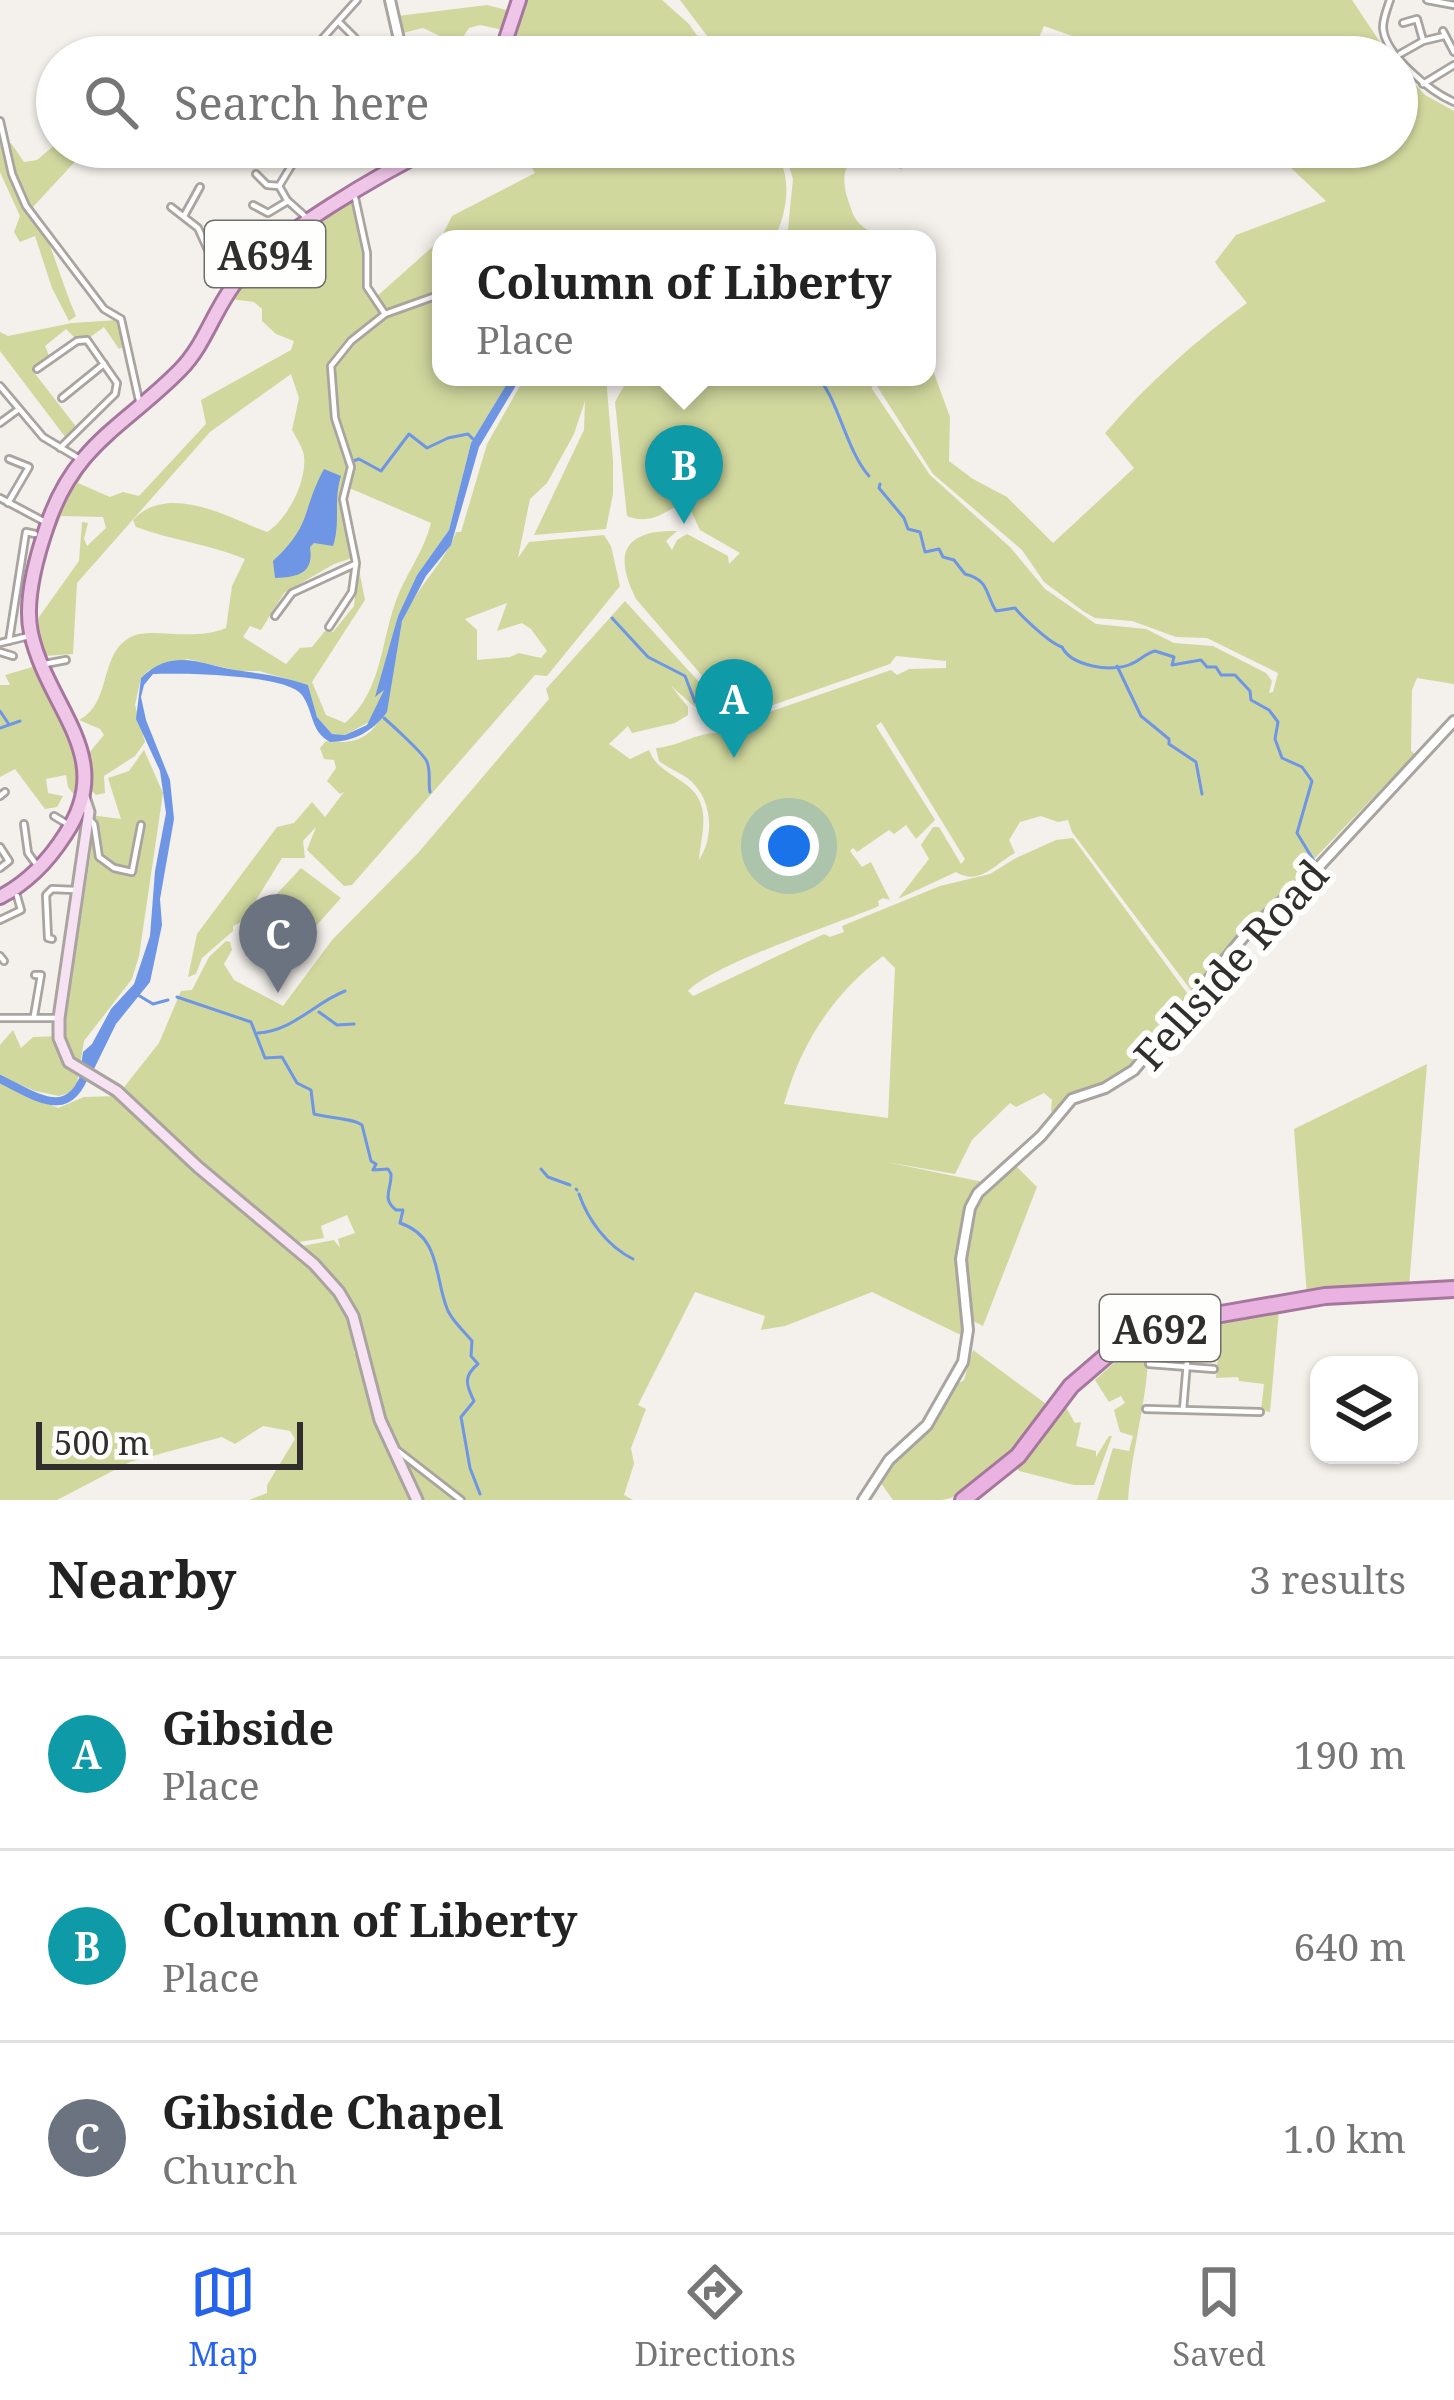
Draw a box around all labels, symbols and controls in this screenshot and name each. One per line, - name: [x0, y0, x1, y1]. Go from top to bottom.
- search box: [36, 36, 1418, 168]
- icon: search: [78, 69, 144, 135]
- text: Search here: [174, 72, 429, 133]
- road number: A694: [205, 221, 325, 287]
- popup: [432, 230, 936, 386]
- text: Column of Liberty: [476, 251, 892, 312]
- text: Place: [476, 312, 574, 365]
- pin: B: [645, 425, 723, 524]
- pin: A: [695, 659, 773, 758]
- your location: [759, 816, 819, 876]
- street label: Fellside Road: [1120, 847, 1340, 1081]
- pin: C: [239, 894, 317, 993]
- road number: A692: [1100, 1295, 1220, 1361]
- map controls: [1310, 1356, 1418, 1464]
- button: layers: [1310, 1356, 1418, 1464]
- scale bar: [36, 1416, 303, 1469]
- text: 500 m: [54, 1420, 149, 1465]
- text: Nearby: [48, 1543, 236, 1613]
- text: 3 results: [1249, 1552, 1406, 1605]
- text: Gibside: [162, 1697, 334, 1758]
- text: A: [72, 1727, 102, 1780]
- text: 190 m: [1294, 1727, 1406, 1780]
- text: Place: [162, 1758, 260, 1811]
- text: Column of Liberty: [162, 1889, 577, 1950]
- text: B: [74, 1919, 100, 1972]
- text: 640 m: [1294, 1919, 1406, 1972]
- text: Place: [162, 1950, 260, 2003]
- text: Gibside Chapel: [162, 2081, 504, 2142]
- text: C: [74, 2111, 100, 2164]
- text: 1.0 km: [1283, 2111, 1406, 2164]
- text: Church: [162, 2142, 298, 2195]
- tab: Map: [188, 2259, 258, 2376]
- tab: Directions: [634, 2259, 796, 2376]
- tab: Saved: [1172, 2259, 1266, 2376]

